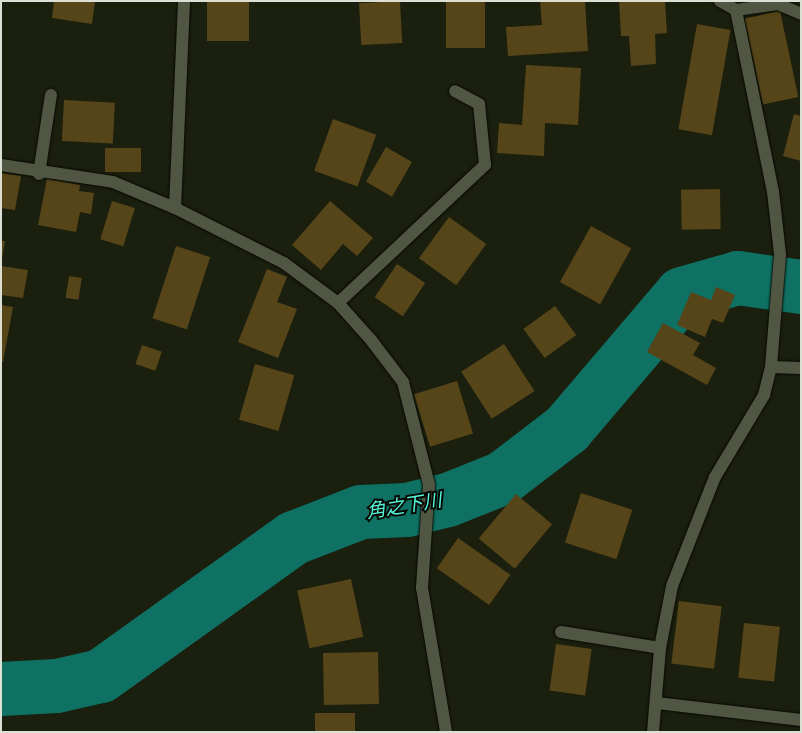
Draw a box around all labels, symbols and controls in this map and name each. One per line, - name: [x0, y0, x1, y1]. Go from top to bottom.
- water label: 角之下川: [365, 489, 443, 523]

